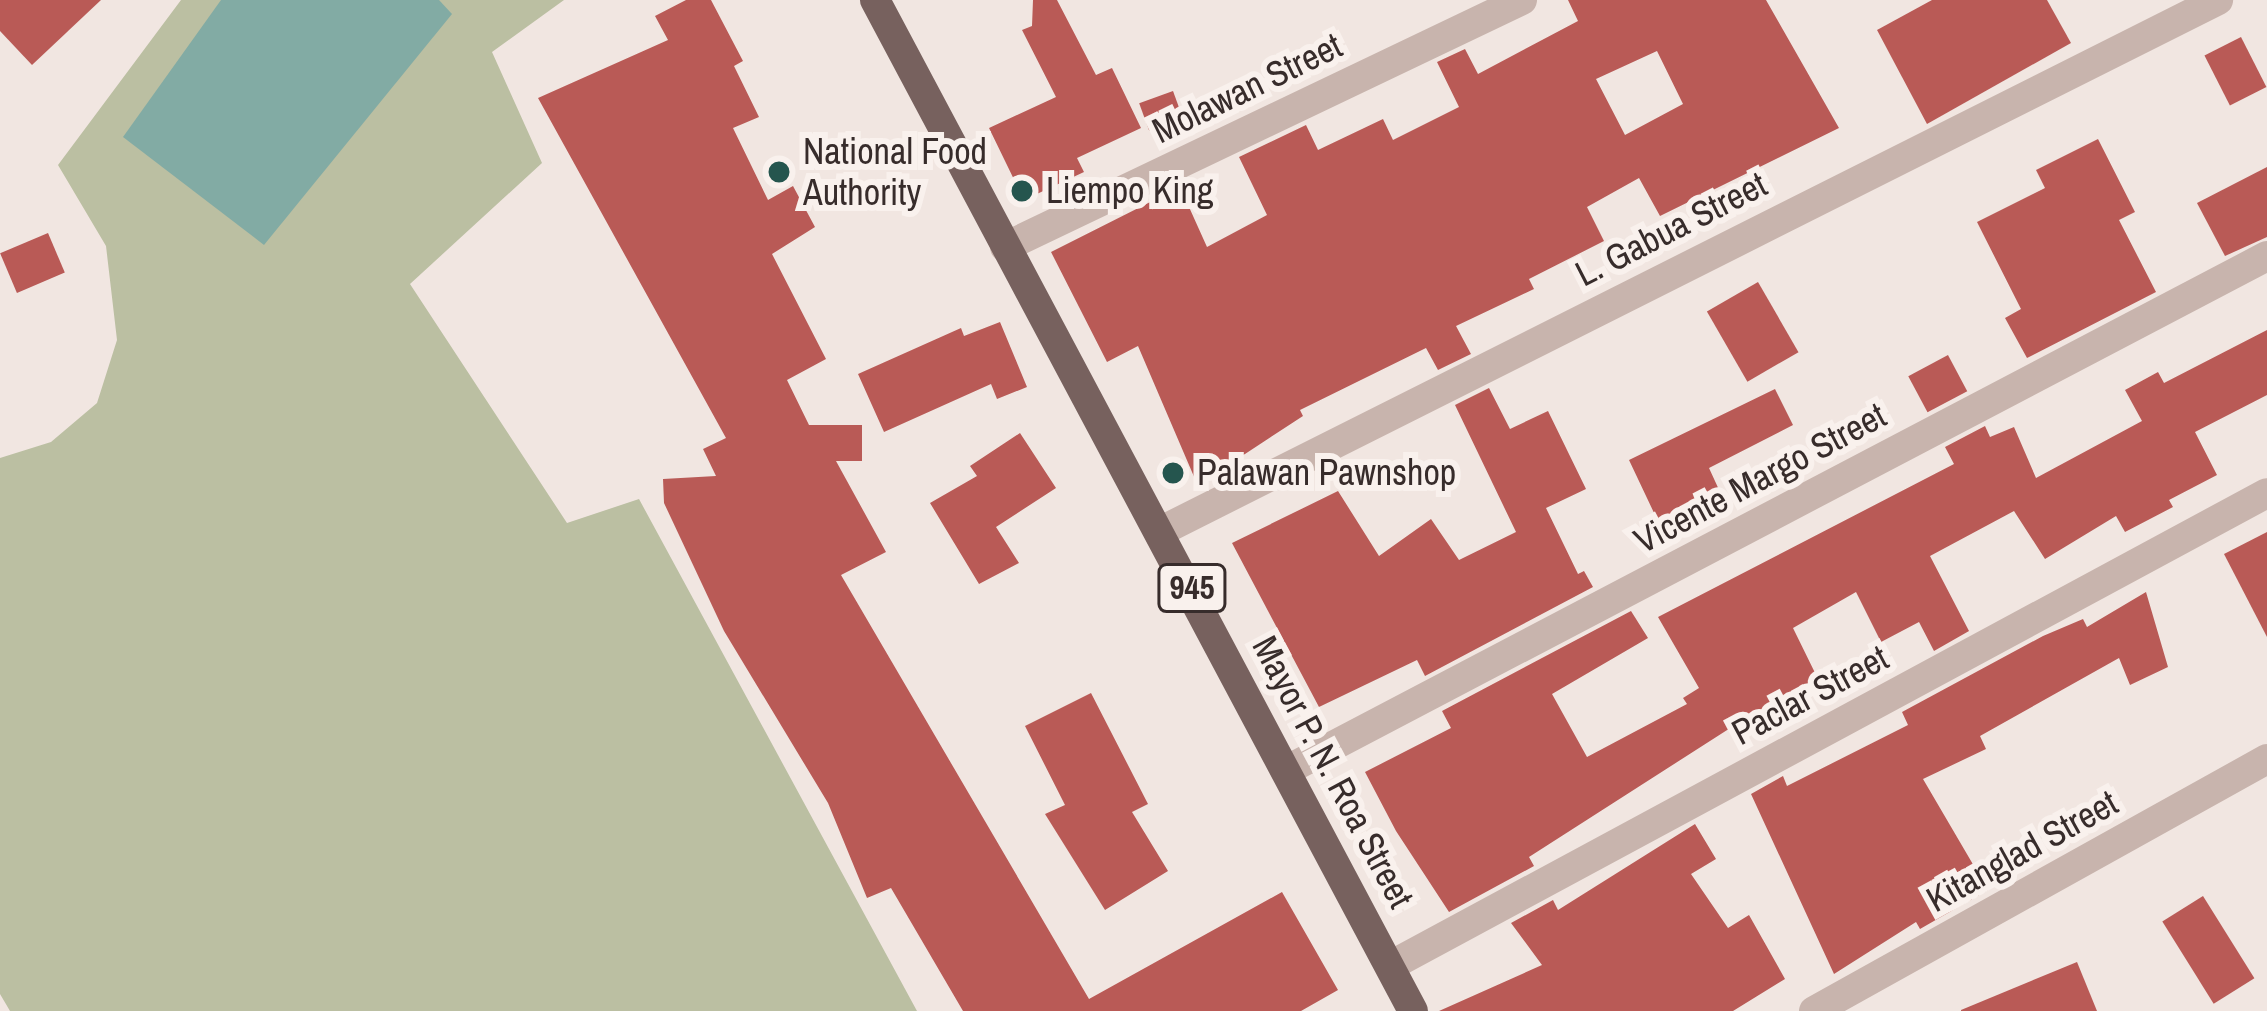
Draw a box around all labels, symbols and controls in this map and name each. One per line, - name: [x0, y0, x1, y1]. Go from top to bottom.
- street label: Molawan Street: [1145, 24, 1349, 152]
- place label: National Food Authority: [803, 129, 987, 214]
- marker: National Food Authority: [766, 159, 792, 185]
- street label: L. Gabua Street: [1568, 162, 1774, 296]
- place label: Liempo King: [1046, 169, 1213, 213]
- marker: Liempo King: [1009, 178, 1035, 204]
- street label: Vicente Margo Street: [1627, 394, 1893, 562]
- place label: Palawan Pawnshop: [1197, 451, 1456, 495]
- marker: Palawan Pawnshop: [1160, 460, 1186, 486]
- road number: 945: [1156, 561, 1228, 615]
- street label: Mayor P. N. Roa Street: [1243, 629, 1423, 915]
- street label: Paclar Street: [1725, 636, 1895, 754]
- street label: Kitanglad Street: [1919, 781, 2125, 921]

